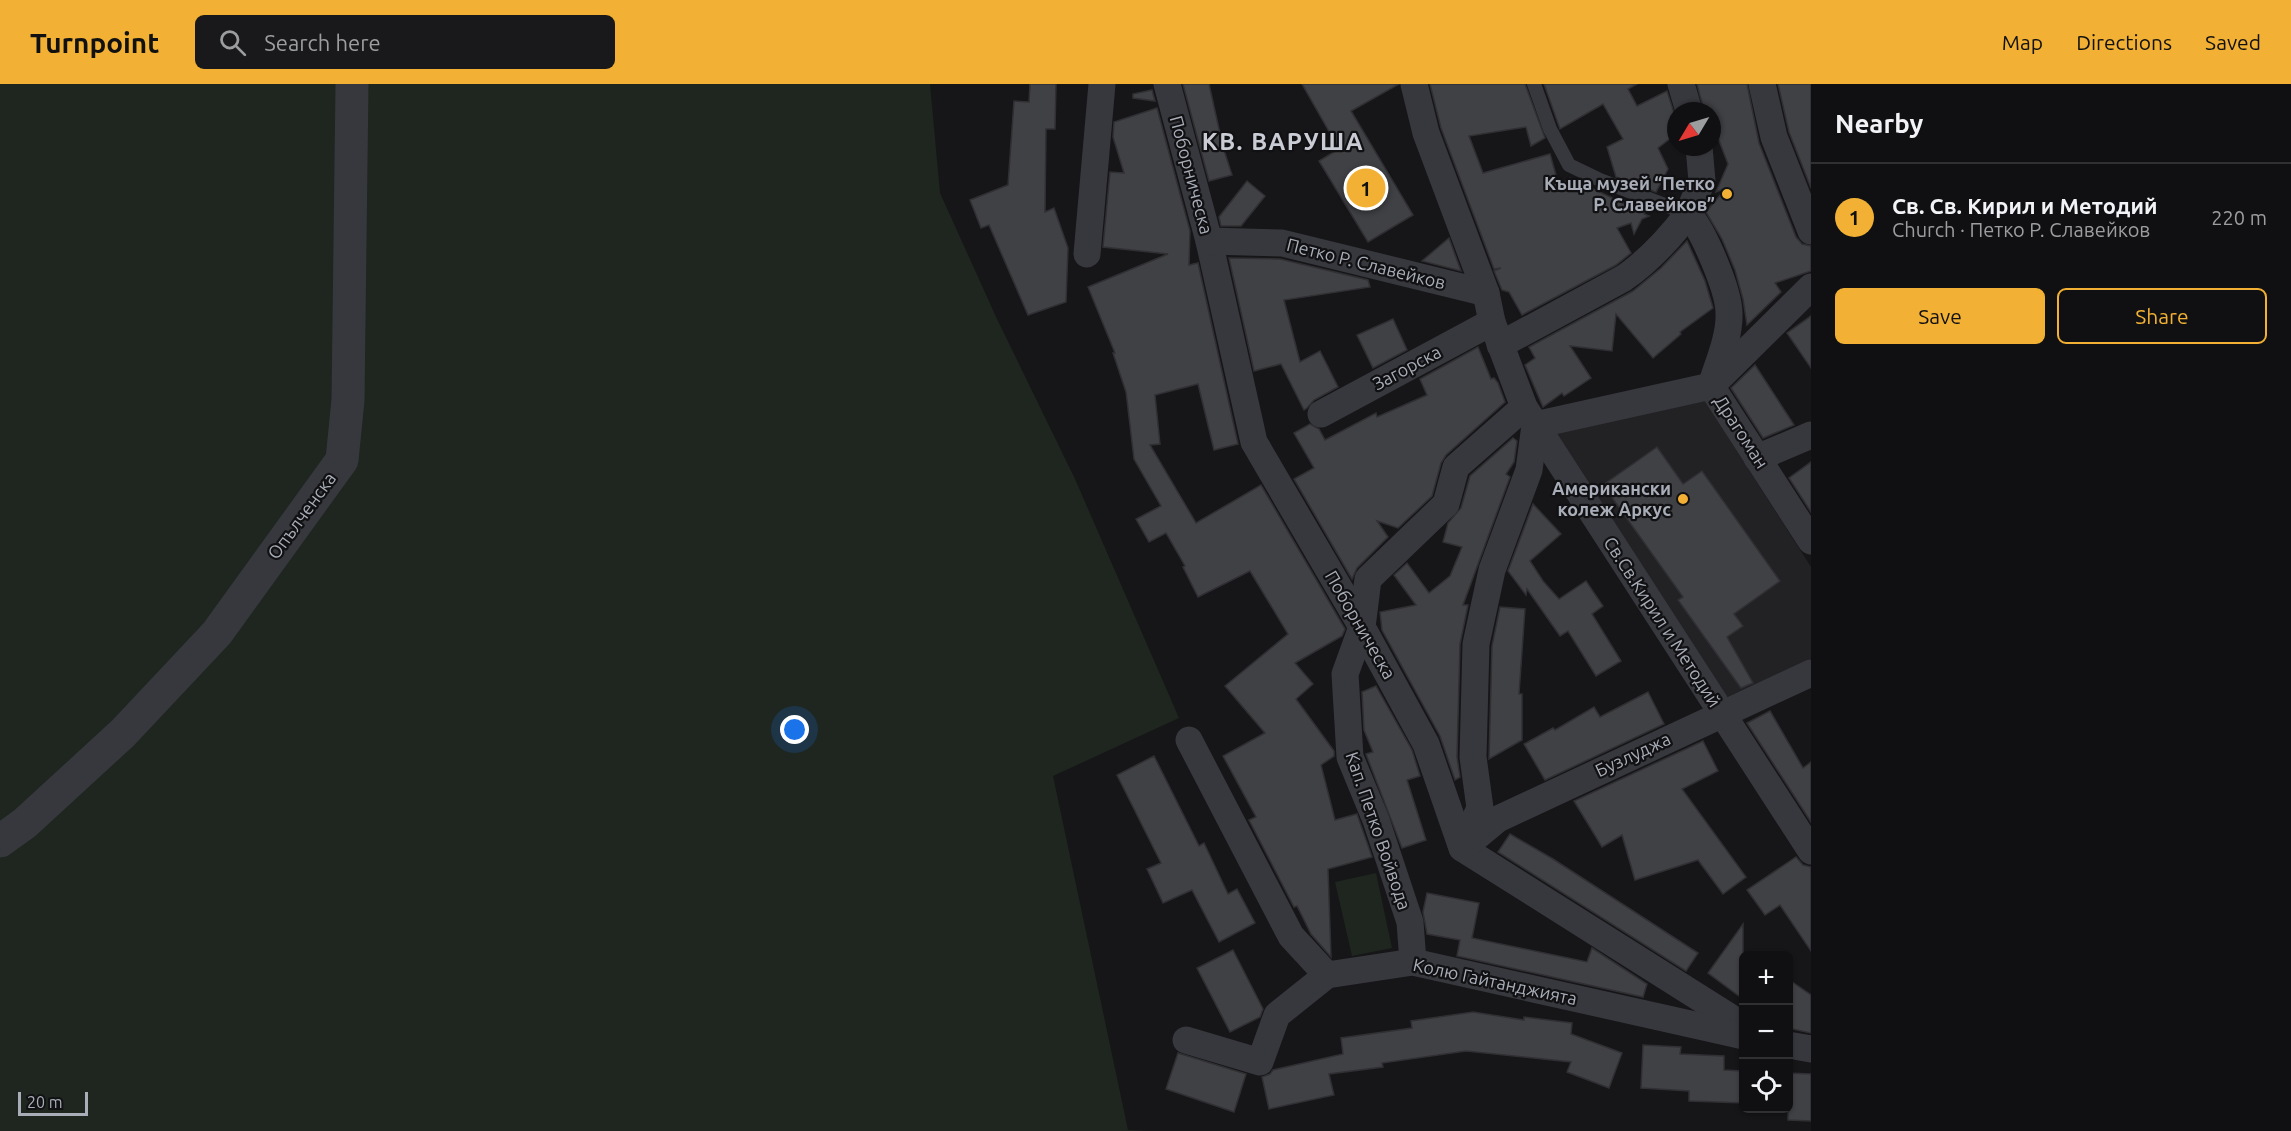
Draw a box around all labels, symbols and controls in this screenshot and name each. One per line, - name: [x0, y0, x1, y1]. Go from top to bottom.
- search box: [195, 15, 615, 69]
- icon: search: [216, 26, 249, 59]
- text: Turnpoint: [30, 27, 159, 58]
- text: Search here: [264, 30, 381, 55]
- text: Map: [2002, 30, 2043, 54]
- text: Directions: [2076, 30, 2172, 54]
- text: Saved: [2205, 30, 2261, 54]
- north arrow: [1667, 102, 1721, 156]
- text: Nearby: [1835, 109, 1923, 138]
- street label: Поборническа: [1167, 113, 1217, 236]
- district label: КВ. ВАРУША: [1202, 128, 1364, 155]
- pin: 1: [1346, 166, 1386, 210]
- place label: Къща музей “Петко Р. Славейков”: [1544, 173, 1715, 214]
- marker: Къща музей “Петко Р. Славейков”: [1720, 187, 1734, 201]
- text: Св. Св. Кирил и Методий: [1892, 193, 2157, 218]
- text: 1: [1849, 206, 1860, 229]
- text: 220 m: [2211, 206, 2267, 229]
- text: Church · Петко Р. Славейков: [1892, 218, 2150, 241]
- street label: Петко Р. Славейков: [1285, 234, 1448, 292]
- button: Save: [1835, 288, 2045, 344]
- button: Share: [2057, 288, 2267, 344]
- street label: Загорска: [1369, 341, 1444, 393]
- street label: Драгоман: [1711, 391, 1773, 472]
- street label: Опълченска: [263, 468, 339, 563]
- place label: Американски колеж Аркус: [1552, 478, 1671, 519]
- marker: Американски колеж Аркус: [1676, 492, 1690, 506]
- street label: Св.Св.Кирил и Методий: [1600, 533, 1725, 710]
- street label: Поборническа: [1322, 567, 1400, 682]
- your location: [780, 715, 809, 744]
- street label: Бузлуджа: [1592, 728, 1673, 780]
- street label: Кап. Петко Войвода: [1342, 749, 1415, 912]
- map controls: [1739, 951, 1793, 1113]
- button: +: [1739, 951, 1793, 1005]
- street label: Колю Гайтанджията: [1411, 954, 1579, 1008]
- button: −: [1739, 1005, 1793, 1059]
- button: locate: [1739, 1059, 1793, 1113]
- scale bar: [18, 1089, 88, 1116]
- text: 20 m: [27, 1093, 63, 1111]

